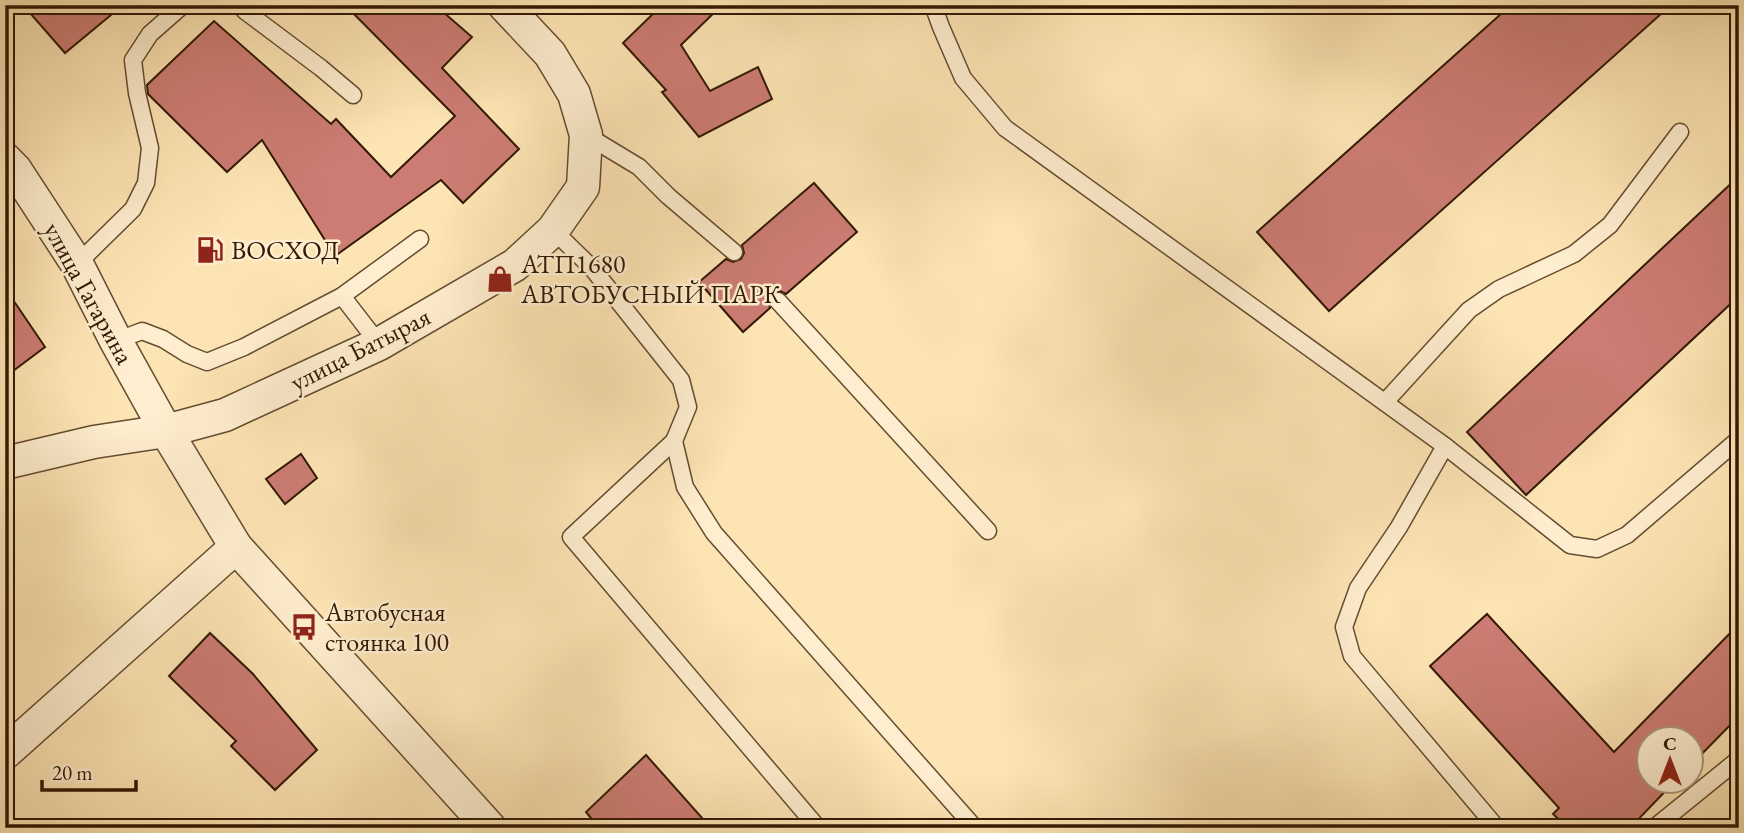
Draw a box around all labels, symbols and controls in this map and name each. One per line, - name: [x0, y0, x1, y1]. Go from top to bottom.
- street label: улица Гагарина: [36, 216, 142, 371]
- place label: ВОСХОД: [231, 233, 340, 267]
- fuel station icon: ВОСХОД: [195, 235, 225, 265]
- place label: АТП1680 АВТОБУСНЫЙ ПАРК: [520, 247, 782, 311]
- shop icon: АТП1680 АВТОБУСНЫЙ ПАРК: [485, 264, 515, 294]
- street label: улица Батырая: [284, 299, 436, 399]
- place label: Автобусная стоянка 100: [324, 595, 449, 659]
- bus stop icon: Автобусная стоянка 100: [289, 612, 319, 642]
- north arrow: [1636, 724, 1706, 794]
- text: С: [1663, 731, 1677, 756]
- scale bar: [42, 749, 136, 793]
- text: 20 m: [52, 759, 93, 786]

